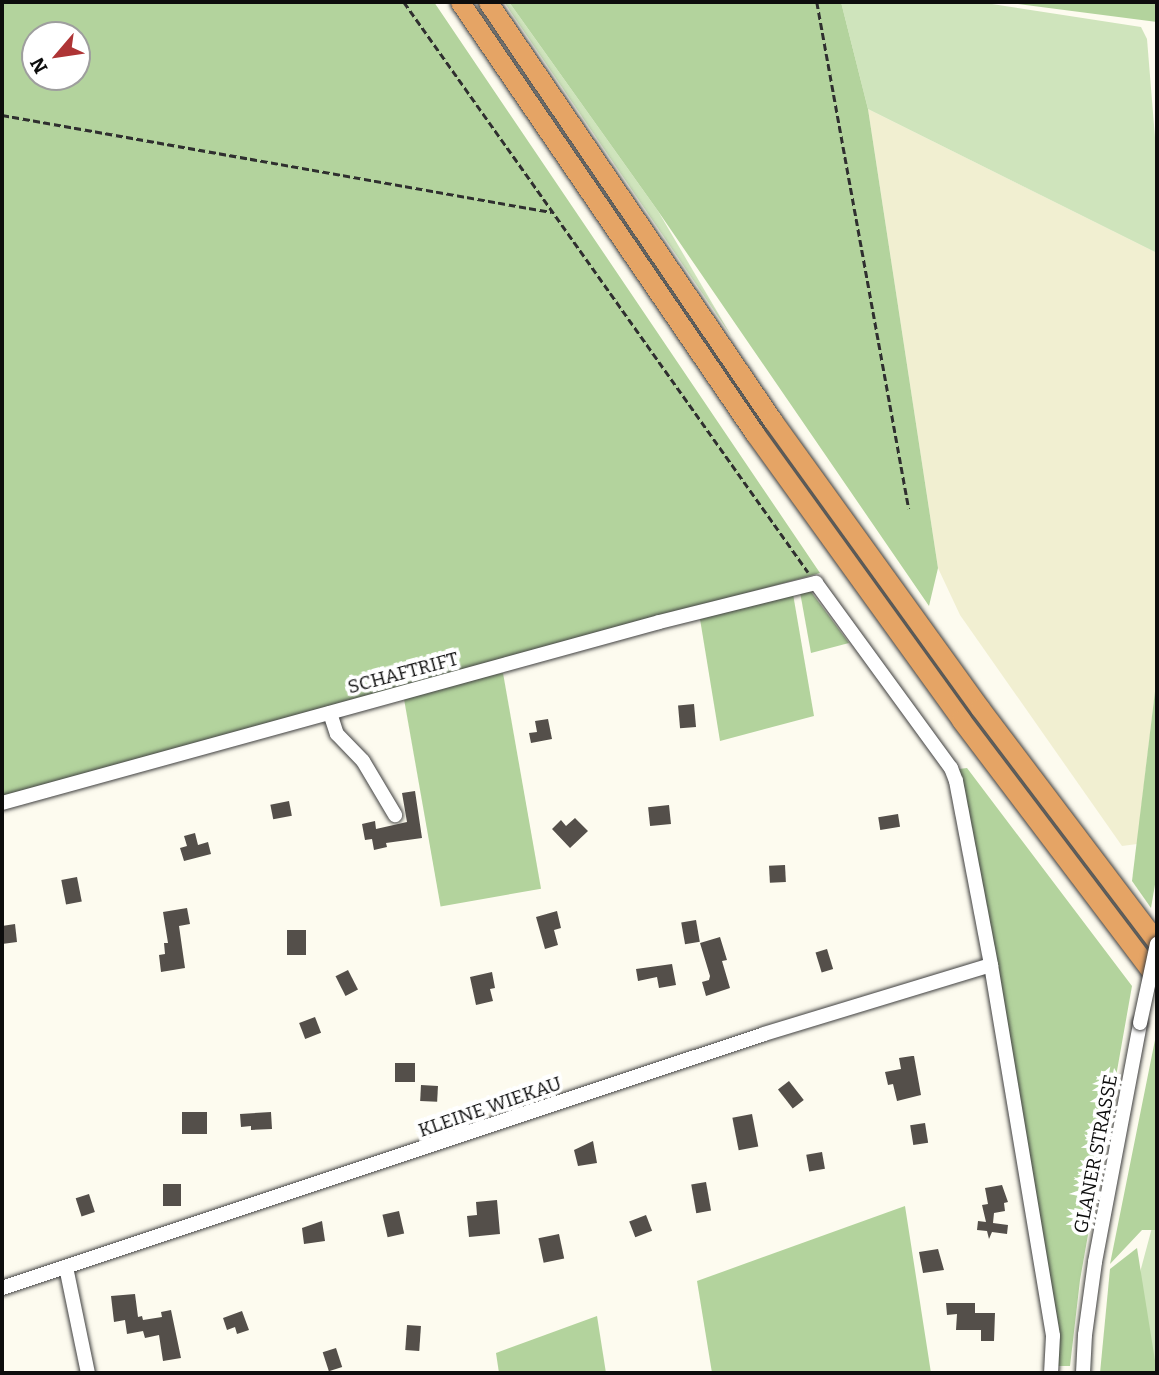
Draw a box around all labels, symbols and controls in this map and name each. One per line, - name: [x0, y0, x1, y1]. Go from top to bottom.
- north arrow: [21, 21, 91, 91]
- text: N: [25, 53, 53, 77]
- street label: SCHAFTRIFT: [345, 647, 461, 699]
- street label: KLEINE WIEKAU: [415, 1072, 565, 1142]
- street label: GLANER STRASSE: [1069, 1073, 1123, 1235]

